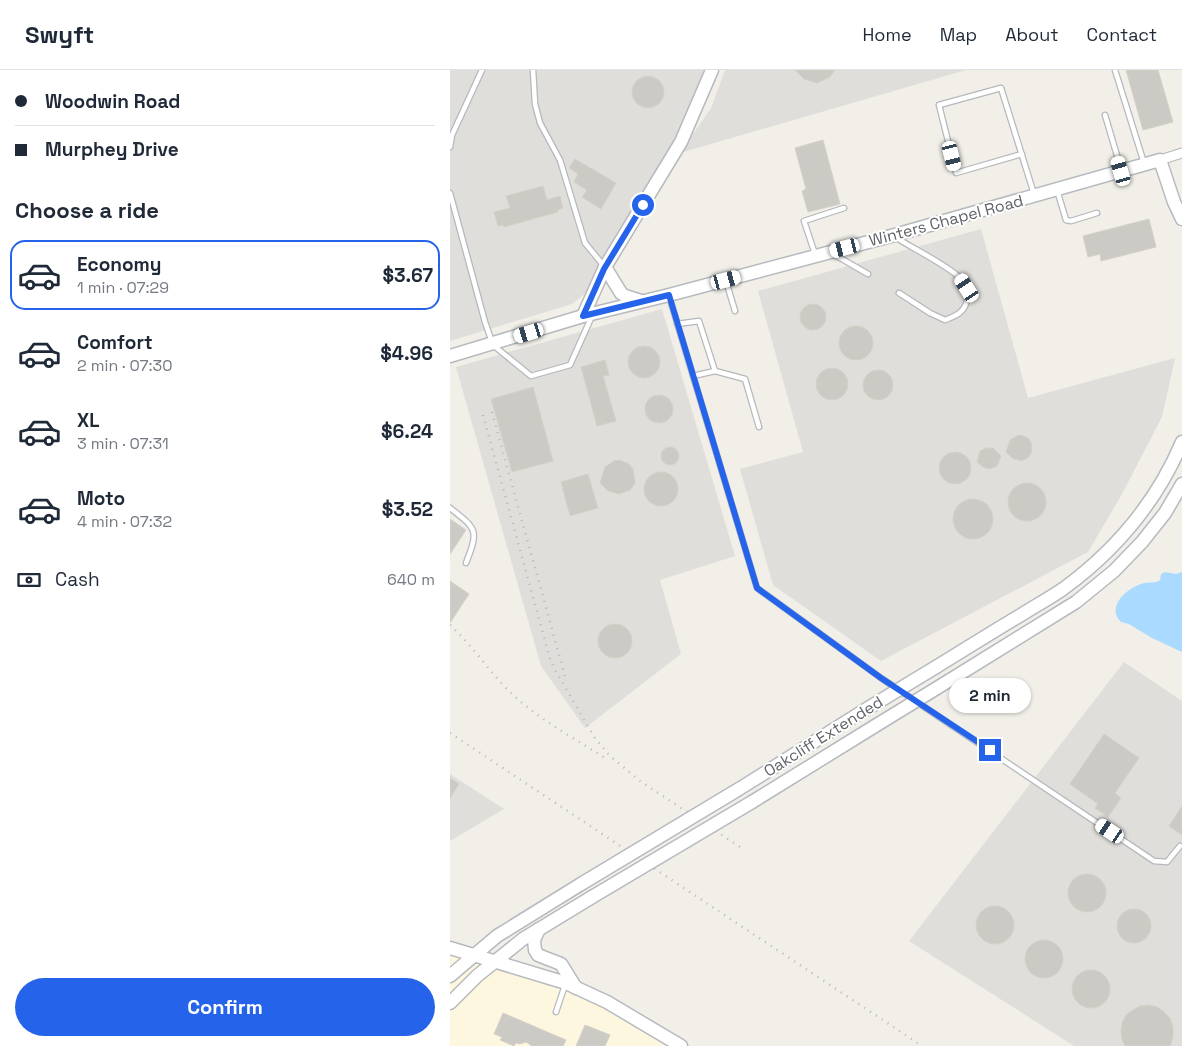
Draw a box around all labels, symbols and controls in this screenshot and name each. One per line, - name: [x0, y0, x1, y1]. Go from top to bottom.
- text: Swyft: [25, 19, 94, 50]
- text: Home: [863, 23, 912, 46]
- text: Map: [940, 23, 977, 46]
- text: About: [1005, 23, 1059, 46]
- text: Contact: [1087, 23, 1157, 46]
- text: Woodwin Road: [45, 89, 180, 114]
- text: Murphey Drive: [45, 137, 179, 162]
- car: [941, 140, 962, 172]
- car: [1109, 155, 1132, 187]
- street label: Winters Chapel Road: [867, 190, 1026, 251]
- route start: [632, 194, 654, 216]
- text: Choose a ride: [15, 196, 159, 224]
- car: [828, 237, 861, 259]
- text: Economy: [77, 252, 161, 277]
- icon: car: [17, 253, 62, 298]
- text: $3.67: [382, 263, 433, 288]
- car: [709, 269, 742, 291]
- car: [952, 271, 981, 305]
- text: 1 min · 07:29: [77, 277, 169, 298]
- car: [512, 321, 545, 345]
- text: Comfort: [77, 330, 153, 355]
- icon: car: [17, 331, 62, 376]
- text: $4.96: [380, 341, 433, 366]
- text: 2 min · 07:30: [77, 355, 172, 376]
- text: XL: [77, 408, 100, 433]
- icon: car: [17, 409, 62, 454]
- text: $6.24: [381, 419, 433, 444]
- text: 3 min · 07:31: [77, 433, 169, 454]
- text: Moto: [77, 486, 125, 511]
- icon: car: [17, 487, 62, 532]
- text: $3.52: [382, 497, 433, 522]
- text: 4 min · 07:32: [77, 511, 172, 532]
- icon: cash: [15, 566, 43, 594]
- text: Cash: [55, 567, 100, 592]
- text: 640 m: [387, 569, 435, 590]
- callout: 2 min: [949, 678, 1031, 712]
- text: 2 min: [969, 685, 1011, 706]
- street label: Oakcliff Extended: [760, 691, 887, 782]
- route end: [979, 739, 1001, 761]
- car: [1093, 816, 1126, 846]
- button: Confirm: [15, 978, 435, 1036]

